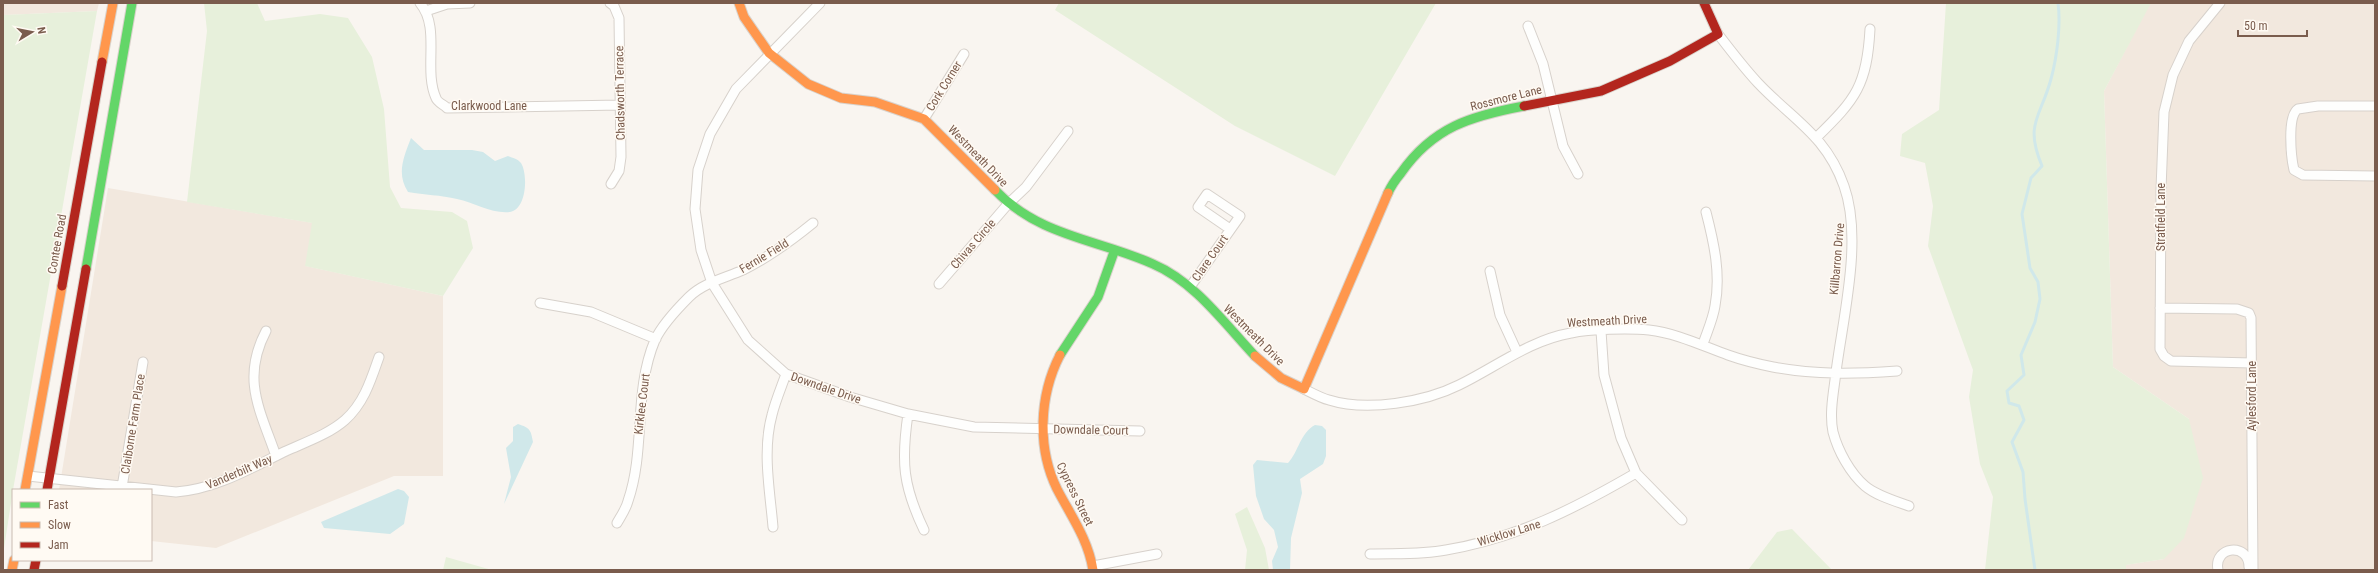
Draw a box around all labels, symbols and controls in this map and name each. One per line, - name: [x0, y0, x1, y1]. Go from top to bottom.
- north arrow: [12, 12, 52, 52]
- scale bar: [2238, 12, 2307, 38]
- text: 50 m: [2244, 19, 2268, 33]
- text: N: [34, 26, 48, 35]
- street label: Chadsworth Terrace: [612, 45, 628, 140]
- street label: Cork Corner: [923, 58, 965, 114]
- street label: Rossmore Lane: [1469, 82, 1544, 114]
- street label: Clarkwood Lane: [451, 99, 527, 113]
- street label: Westmeath Drive: [945, 122, 1011, 190]
- street label: Stratfield Lane: [2154, 182, 2168, 251]
- street label: Contee Road: [45, 213, 69, 275]
- street label: Chivas Circle: [948, 216, 999, 272]
- street label: Killbarron Drive: [1827, 222, 1847, 296]
- street label: Clare Court: [1189, 232, 1231, 284]
- street label: Fernie Field: [737, 236, 791, 276]
- street label: Westmeath Drive: [1221, 302, 1288, 369]
- street label: Westmeath Drive: [1567, 312, 1648, 330]
- street label: Aylesford Lane: [2245, 360, 2259, 431]
- street label: Downdale Drive: [789, 369, 863, 407]
- street label: Kirklee Court: [631, 372, 653, 435]
- street label: Claiborne Farm Place: [118, 373, 148, 475]
- street label: Downdale Court: [1053, 422, 1129, 438]
- street label: Vanderbilt Way: [204, 452, 274, 492]
- street label: Cypress Street: [1054, 460, 1097, 528]
- legend: [12, 489, 152, 561]
- text: Fast: [48, 498, 69, 512]
- street label: Wicklow Lane: [1476, 517, 1543, 549]
- text: Slow: [48, 518, 71, 532]
- text: Jam: [48, 538, 69, 552]

